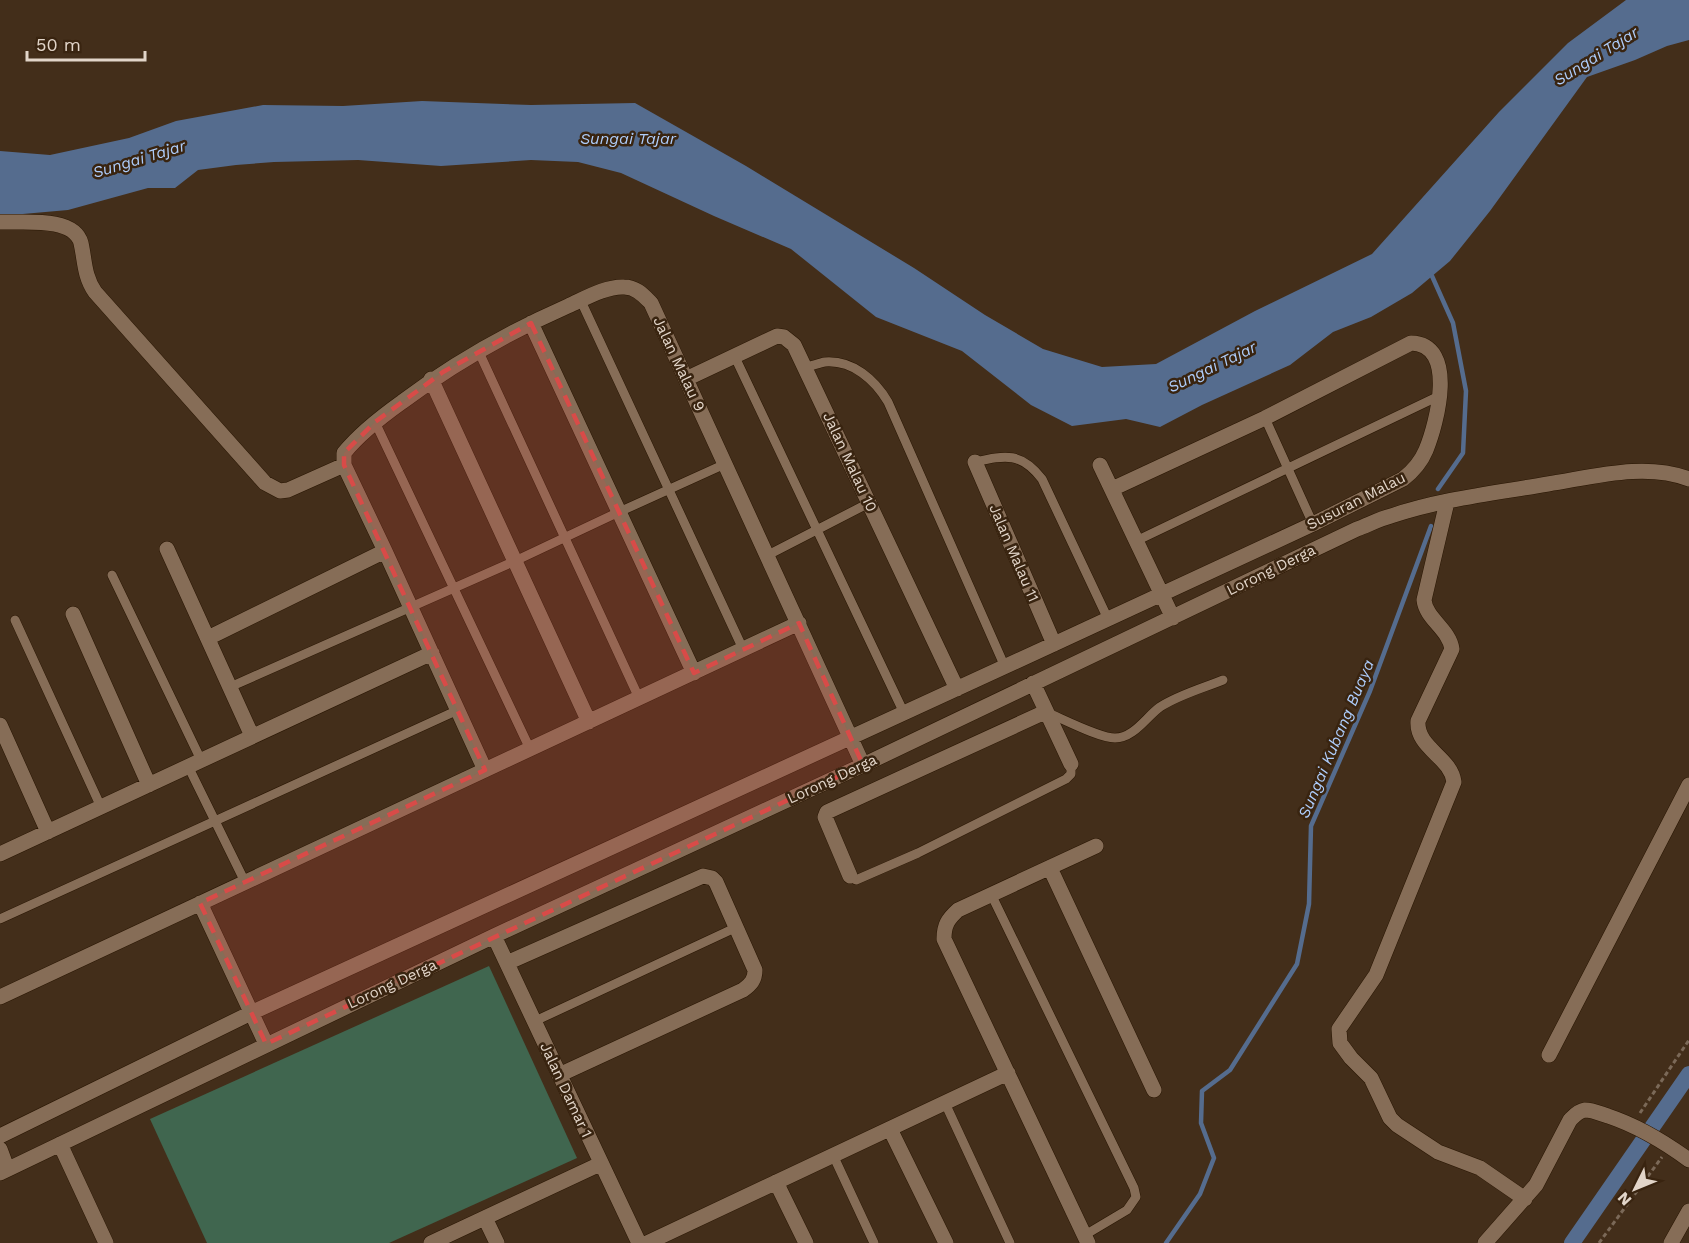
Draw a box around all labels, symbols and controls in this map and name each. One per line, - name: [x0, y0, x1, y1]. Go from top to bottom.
- water label: Sungai Tajar: [1550, 22, 1642, 90]
- scale bar: [27, 24, 146, 62]
- text: 50 m: [36, 34, 81, 55]
- water label: Sungai Tajar: [580, 129, 677, 148]
- water label: Sungai Tajar: [90, 136, 188, 182]
- street label: Jalan Malau 9: [649, 314, 709, 414]
- water label: Sungai Tajar: [1165, 337, 1260, 397]
- street label: Jalan Malau 10: [819, 409, 881, 515]
- street label: Susuran Malau: [1304, 468, 1408, 534]
- street label: Jalan Malau 11: [985, 501, 1043, 605]
- street label: Lorong Derga: [1224, 540, 1319, 599]
- water label: Sungai Kubang Buaya: [1294, 657, 1378, 821]
- street label: Lorong Derga: [784, 750, 880, 808]
- street label: Lorong Derga: [344, 955, 440, 1013]
- street label: Jalan Damar 1: [536, 1040, 596, 1140]
- north arrow: [1605, 1159, 1665, 1219]
- text: N: [1613, 1188, 1635, 1210]

